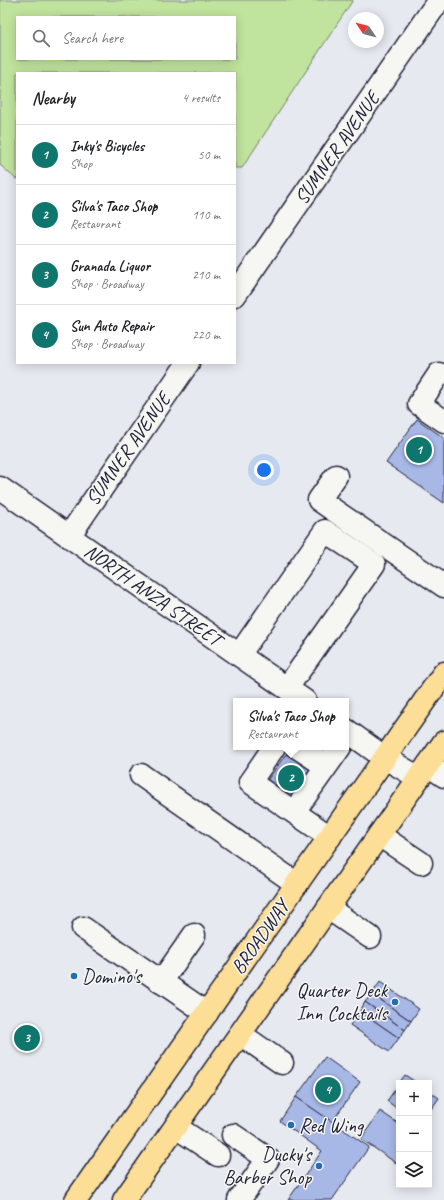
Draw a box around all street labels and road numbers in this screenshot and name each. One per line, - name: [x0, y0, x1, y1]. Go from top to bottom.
- street label: SUMNER AVENUE: [289, 84, 387, 209]
- street label: SUMNER AVENUE: [80, 385, 178, 510]
- street label: NORTH ANZA STREET: [80, 538, 229, 654]
- street label: BROADWAY: [225, 893, 296, 979]

